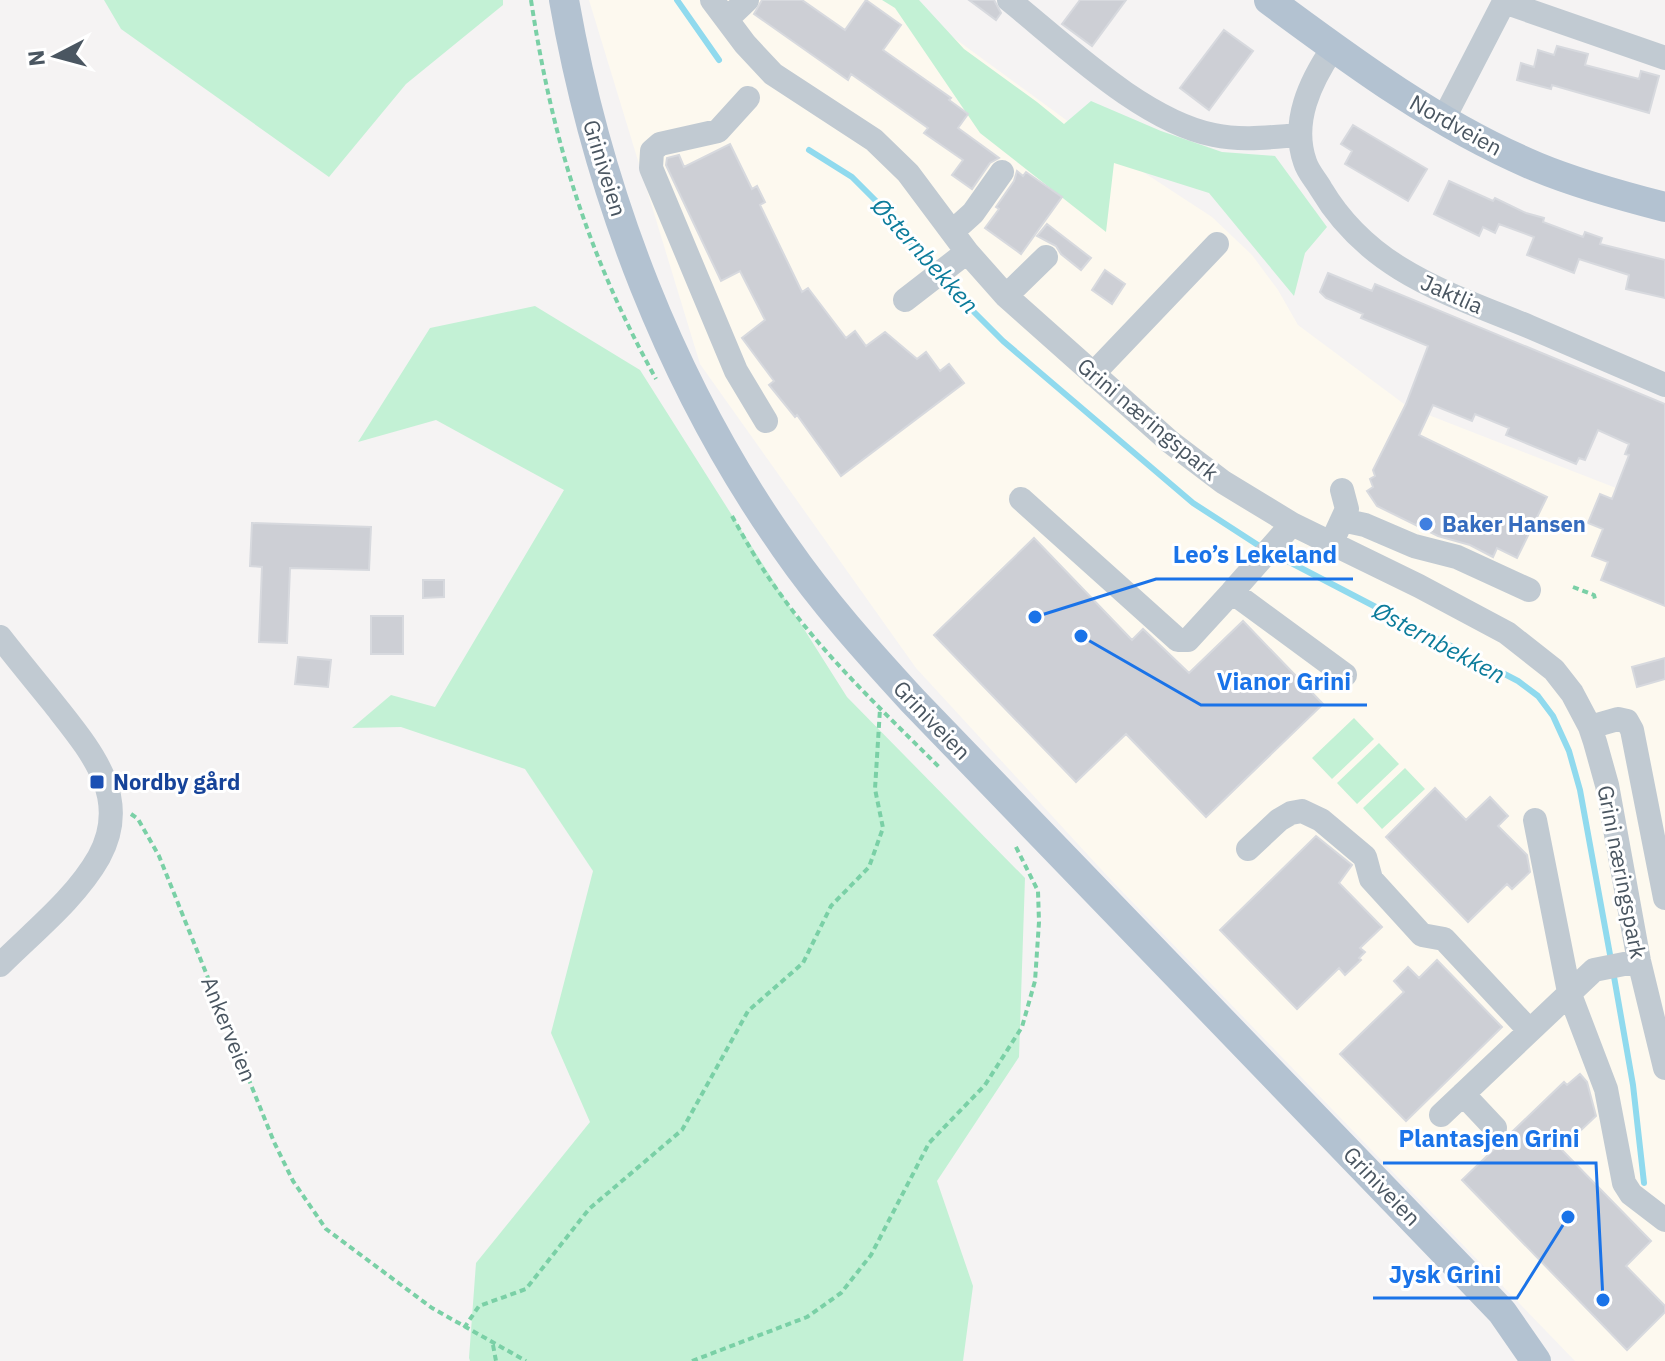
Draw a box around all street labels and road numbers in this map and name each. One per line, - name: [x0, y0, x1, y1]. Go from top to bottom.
- street label: Nordveien: [1405, 87, 1508, 162]
- street label: Griniveien: [577, 116, 634, 220]
- street label: Jaktlia: [1416, 267, 1488, 320]
- street label: Grini næringspark: [1072, 351, 1225, 487]
- street label: Griniveien: [887, 674, 977, 766]
- street label: Grini næringspark: [1591, 783, 1654, 962]
- street label: Ankerveien: [195, 972, 264, 1086]
- street label: Griniveien: [1337, 1140, 1427, 1232]

